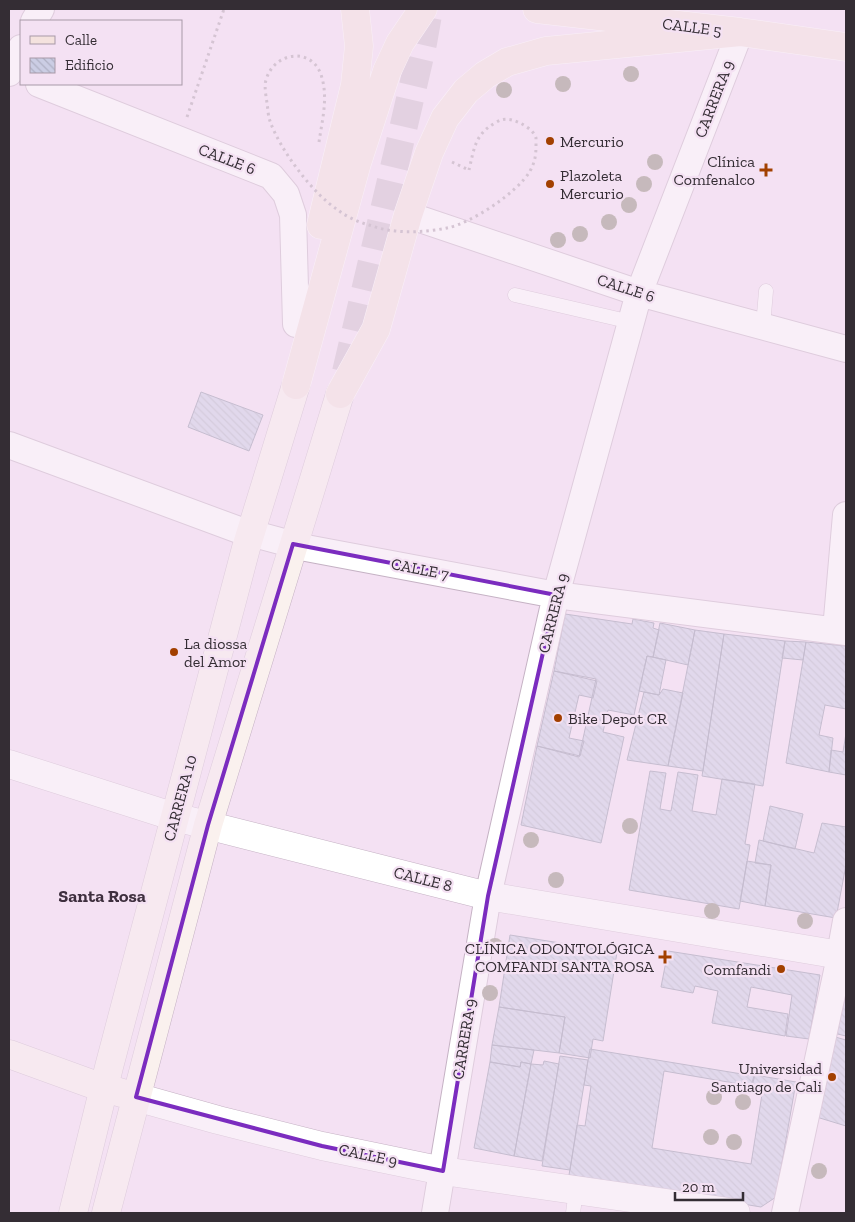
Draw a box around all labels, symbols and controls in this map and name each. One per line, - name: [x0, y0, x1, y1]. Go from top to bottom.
- street label: CALLE 5: [661, 14, 723, 40]
- legend: [20, 20, 182, 85]
- text: Calle: [65, 31, 97, 49]
- text: Edificio: [65, 56, 114, 74]
- street label: CARRERA 9: [690, 57, 738, 141]
- place label: Mercurio: [560, 132, 624, 151]
- marker: Mercurio: [544, 135, 556, 147]
- street label: CALLE 6: [196, 139, 258, 179]
- place label: Clínica Comfenalco: [673, 152, 755, 189]
- marker: Clínica Comfenalco: [759, 163, 773, 177]
- place label: Plazoleta Mercurio: [560, 166, 624, 203]
- marker: Plazoleta Mercurio: [544, 178, 556, 190]
- street label: CALLE 6: [595, 270, 657, 306]
- street label: CALLE 7: [389, 554, 451, 584]
- street label: CARRERA 9: [534, 571, 572, 655]
- place label: La diossa del Amor: [184, 634, 248, 671]
- marker: La diossa del Amor: [168, 646, 180, 658]
- place label: Bike Depot CR: [568, 709, 667, 728]
- marker: Bike Depot CR: [552, 712, 564, 724]
- street label: CARRERA 10: [159, 753, 201, 843]
- street label: CALLE 8: [392, 863, 454, 895]
- district label: Santa Rosa: [58, 885, 146, 907]
- place label: CLÍNICA ODONTOLÓGICA COMFANDI SANTA ROSA: [465, 939, 655, 976]
- marker: CLÍNICA ODONTOLÓGICA COMFANDI SANTA ROSA: [658, 950, 672, 964]
- place label: Comfandi: [703, 960, 772, 979]
- marker: Comfandi: [775, 963, 787, 975]
- street label: CARRERA 9: [448, 997, 480, 1081]
- place label: Universidad Santiago de Cali: [711, 1059, 823, 1096]
- marker: Universidad Santiago de Cali: [826, 1071, 838, 1083]
- street label: CALLE 9: [337, 1140, 399, 1170]
- scale bar: [675, 1170, 742, 1202]
- text: 20 m: [682, 1178, 715, 1196]

